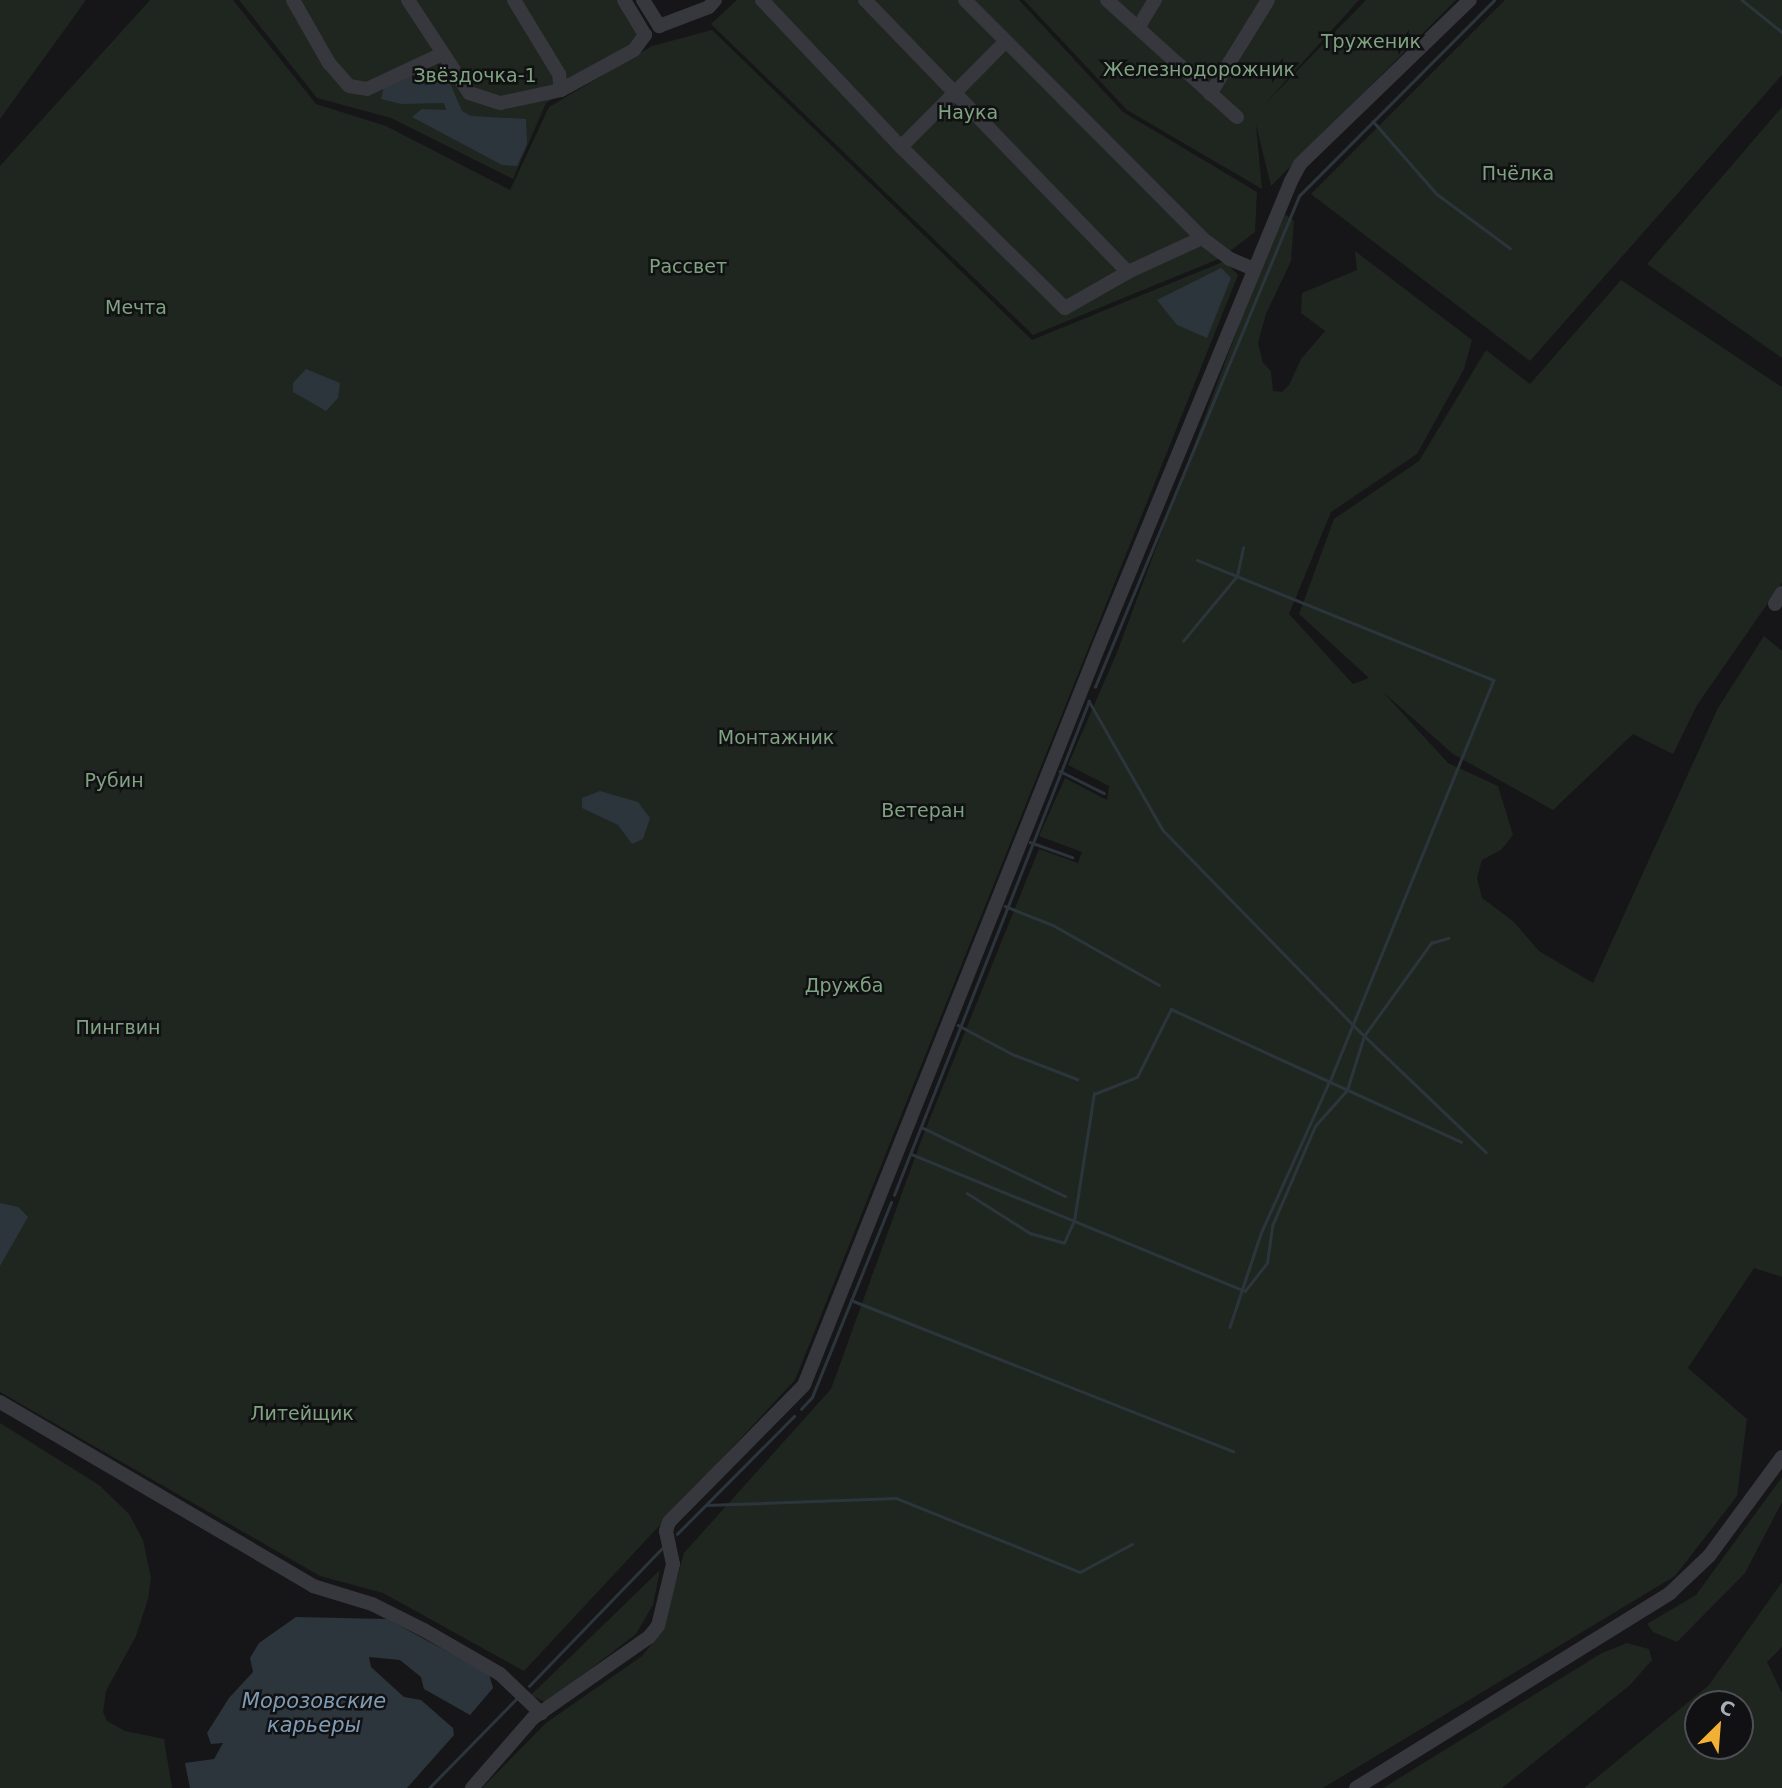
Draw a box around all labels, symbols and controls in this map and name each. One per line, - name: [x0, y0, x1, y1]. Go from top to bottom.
- park label: Труженик: [1321, 31, 1421, 53]
- park label: Железнодорожник: [1103, 59, 1295, 81]
- park label: Звёздочка-1: [413, 65, 537, 87]
- park label: Наука: [938, 102, 998, 124]
- park label: Пчёлка: [1482, 163, 1554, 185]
- park label: Рассвет: [649, 256, 727, 278]
- park label: Мечта: [105, 297, 167, 319]
- park label: Монтажник: [718, 727, 834, 749]
- park label: Рубин: [84, 770, 144, 792]
- park label: Ветеран: [881, 800, 965, 822]
- park label: Дружба: [805, 975, 883, 997]
- park label: Пингвин: [75, 1017, 161, 1039]
- park label: Литейщик: [250, 1403, 354, 1425]
- water label: Морозовские карьеры: [242, 1688, 386, 1738]
- north arrow: [1684, 1690, 1754, 1760]
- text: С: [1716, 1695, 1738, 1721]

